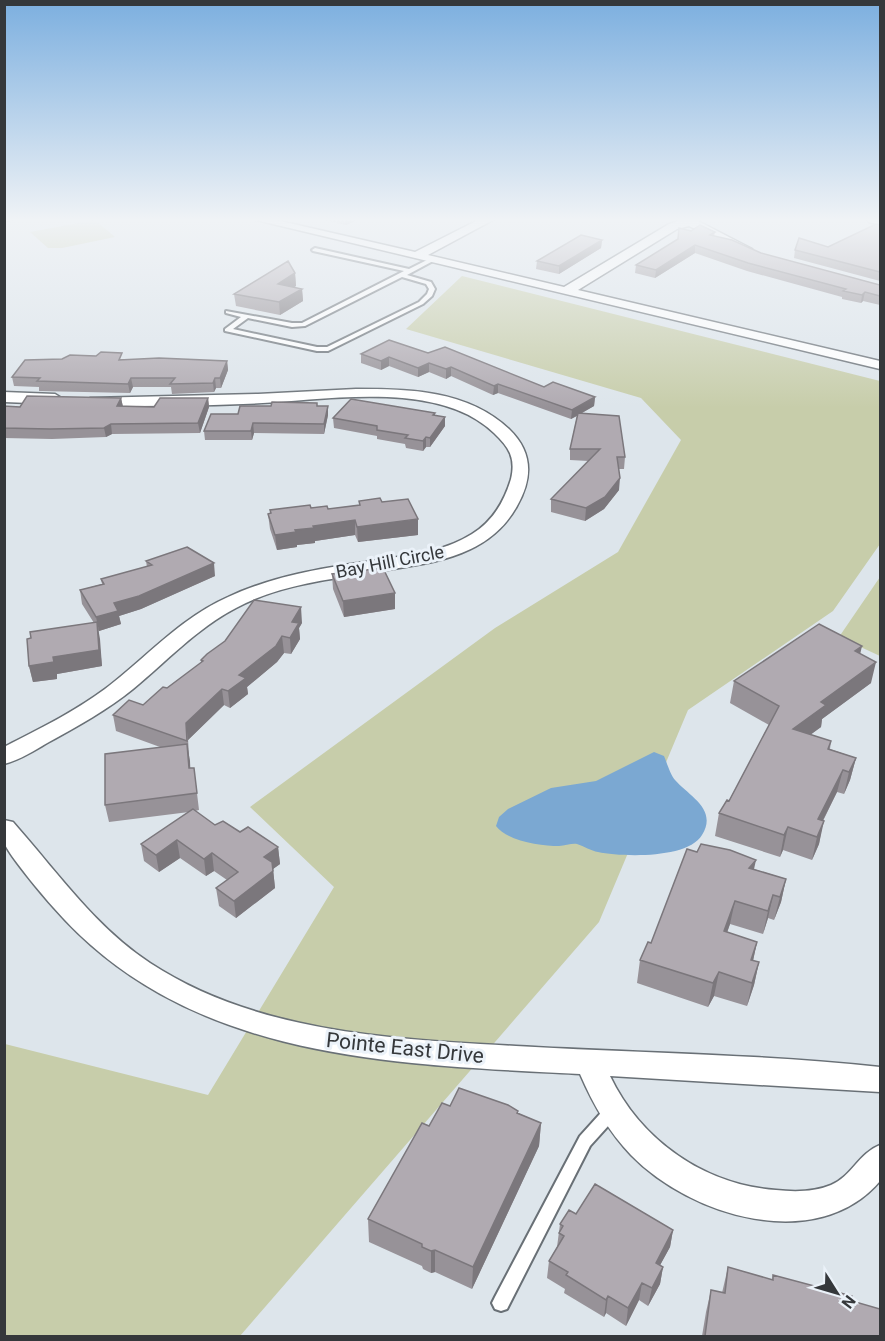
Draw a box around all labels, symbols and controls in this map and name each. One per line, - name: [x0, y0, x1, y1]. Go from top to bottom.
- street label: Bay Hill Circle: [334, 541, 446, 582]
- street label: Pointe East Drive: [325, 1028, 485, 1068]
- north arrow: [807, 1263, 867, 1323]
- text: N: [838, 1291, 860, 1312]

